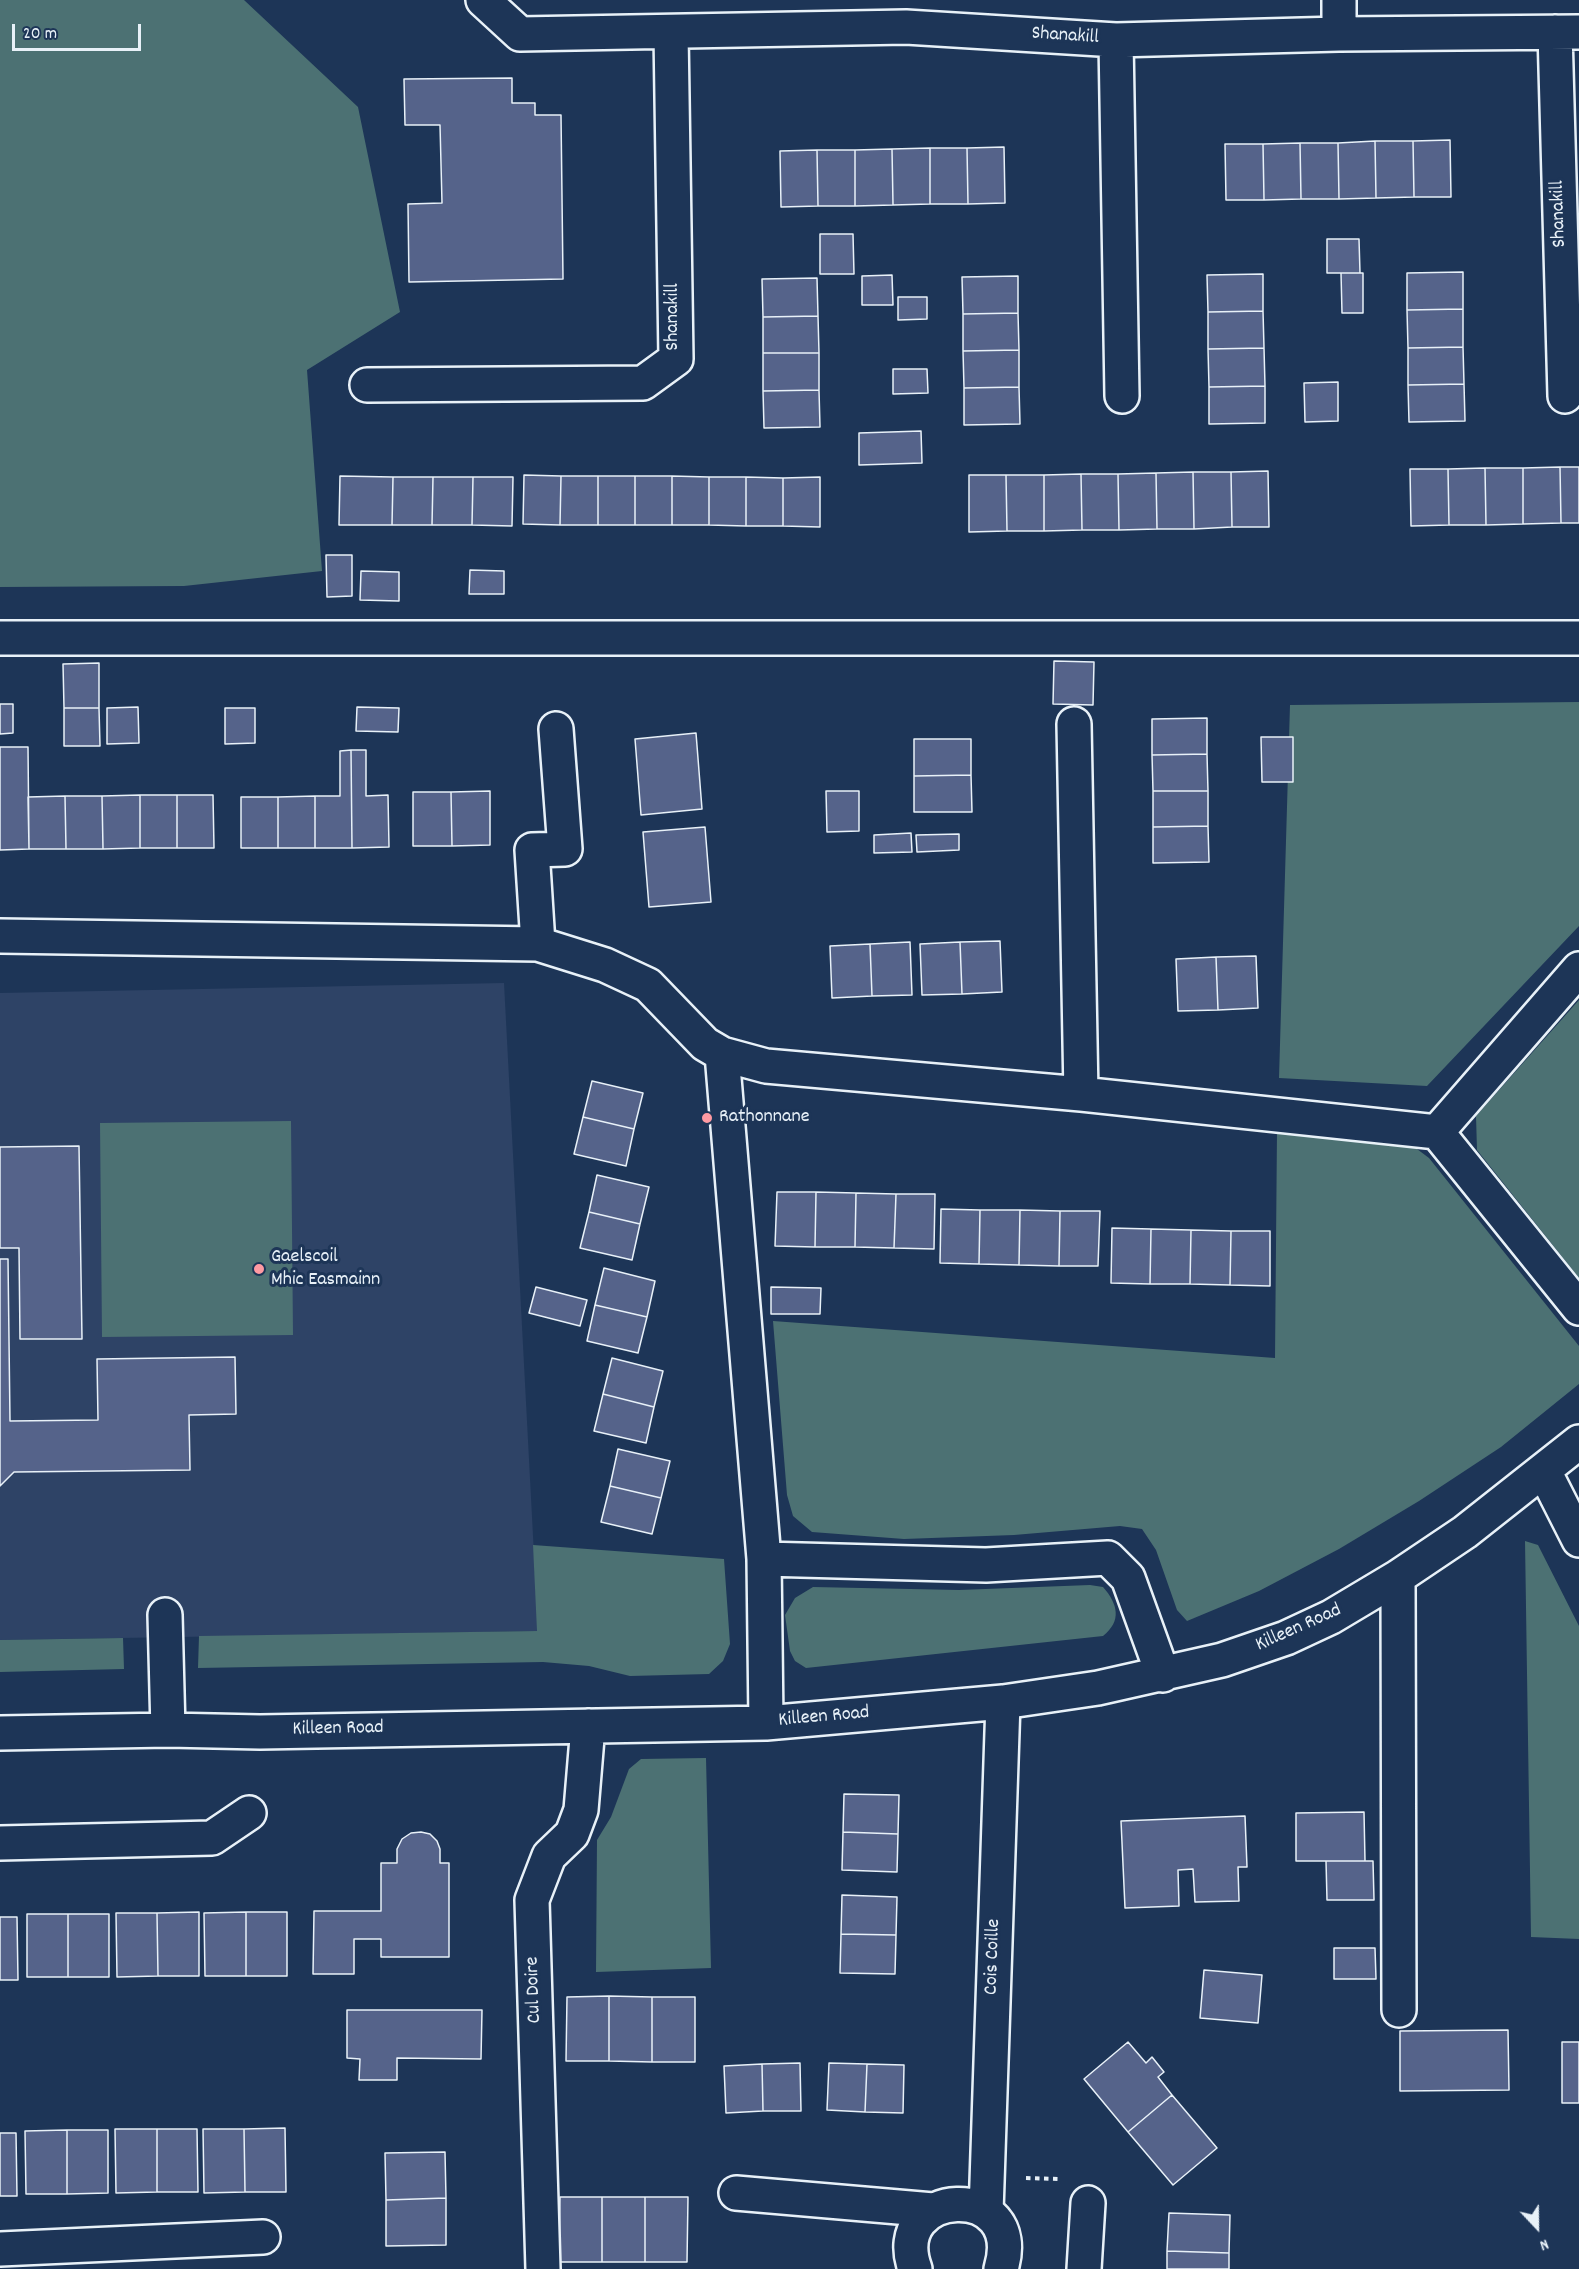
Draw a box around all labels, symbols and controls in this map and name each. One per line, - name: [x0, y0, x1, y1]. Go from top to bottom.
- scale bar: [15, 12, 144, 50]
- text: 20 m: [23, 22, 57, 47]
- street label: Shanakill: [1031, 23, 1099, 51]
- street label: Shanakill: [1547, 180, 1573, 248]
- street label: Shanakill: [662, 283, 686, 351]
- place label: Rathonnane: [719, 1106, 809, 1130]
- marker: Rathonnane: [700, 1111, 714, 1125]
- place label: Gaelscoil Mhic Easmainn: [271, 1246, 380, 1293]
- marker: Gaelscoil Mhic Easmainn: [252, 1262, 266, 1276]
- street label: Killeen Road: [1252, 1599, 1346, 1659]
- street label: Killeen Road: [778, 1702, 870, 1734]
- street label: Killeen Road: [292, 1717, 384, 1743]
- street label: Cois Coille: [981, 1919, 1007, 1995]
- street label: Cul Doire: [522, 1956, 548, 2024]
- north arrow: [1507, 2197, 1567, 2257]
- text: N: [1536, 2232, 1552, 2256]

